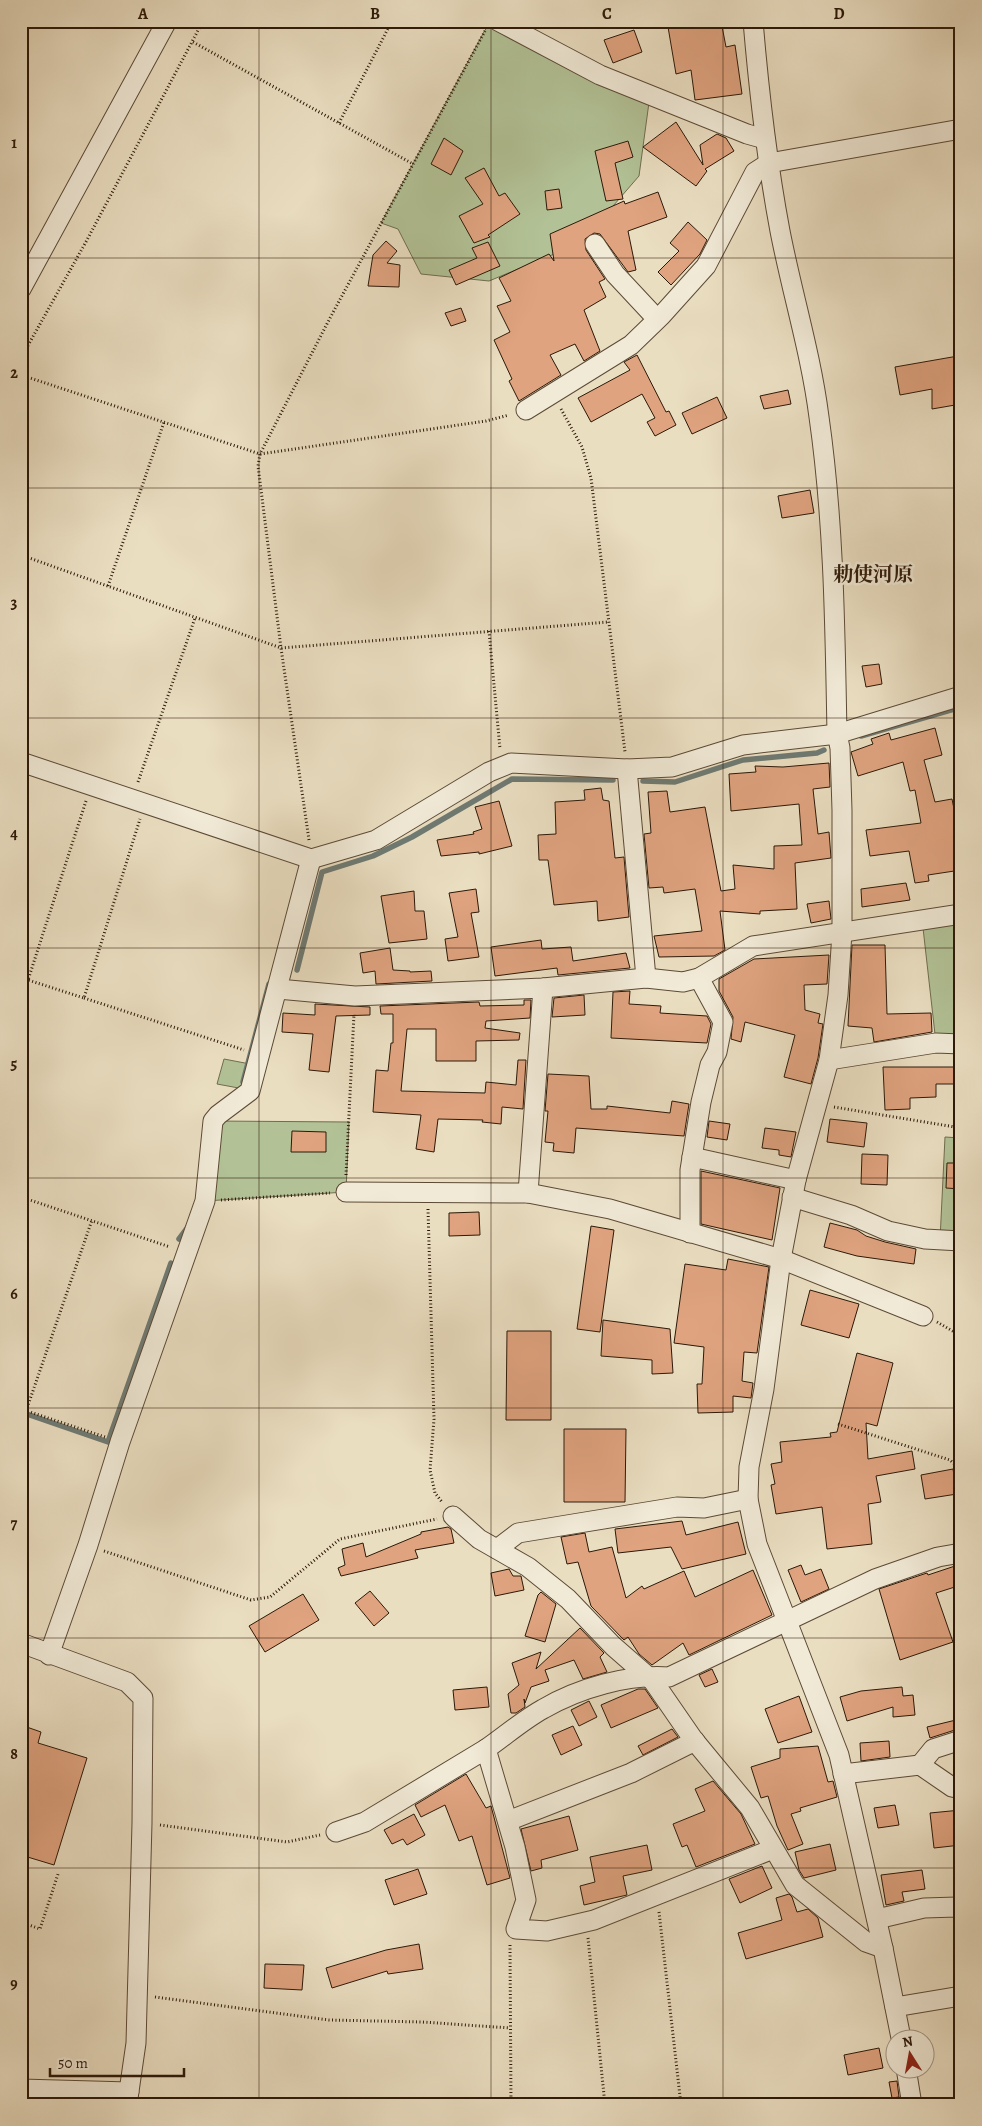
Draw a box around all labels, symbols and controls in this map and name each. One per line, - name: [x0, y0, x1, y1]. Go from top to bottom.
- text: A: [137, 3, 149, 25]
- text: B: [370, 3, 380, 25]
- text: C: [602, 3, 612, 25]
- text: D: [833, 3, 845, 25]
- text: 1: [11, 132, 17, 154]
- text: 2: [10, 362, 18, 384]
- district label: 勅使河原: [833, 561, 913, 588]
- text: 3: [11, 592, 18, 614]
- text: 4: [10, 823, 18, 845]
- text: 5: [11, 1053, 18, 1075]
- text: 6: [10, 1283, 18, 1305]
- text: 7: [11, 1513, 18, 1535]
- text: 8: [10, 1743, 18, 1765]
- text: 9: [10, 1973, 18, 1995]
- north arrow: [884, 2028, 934, 2078]
- text: N: [901, 2031, 914, 2052]
- scale bar: [50, 2046, 184, 2078]
- text: 50 m: [58, 2053, 88, 2073]

